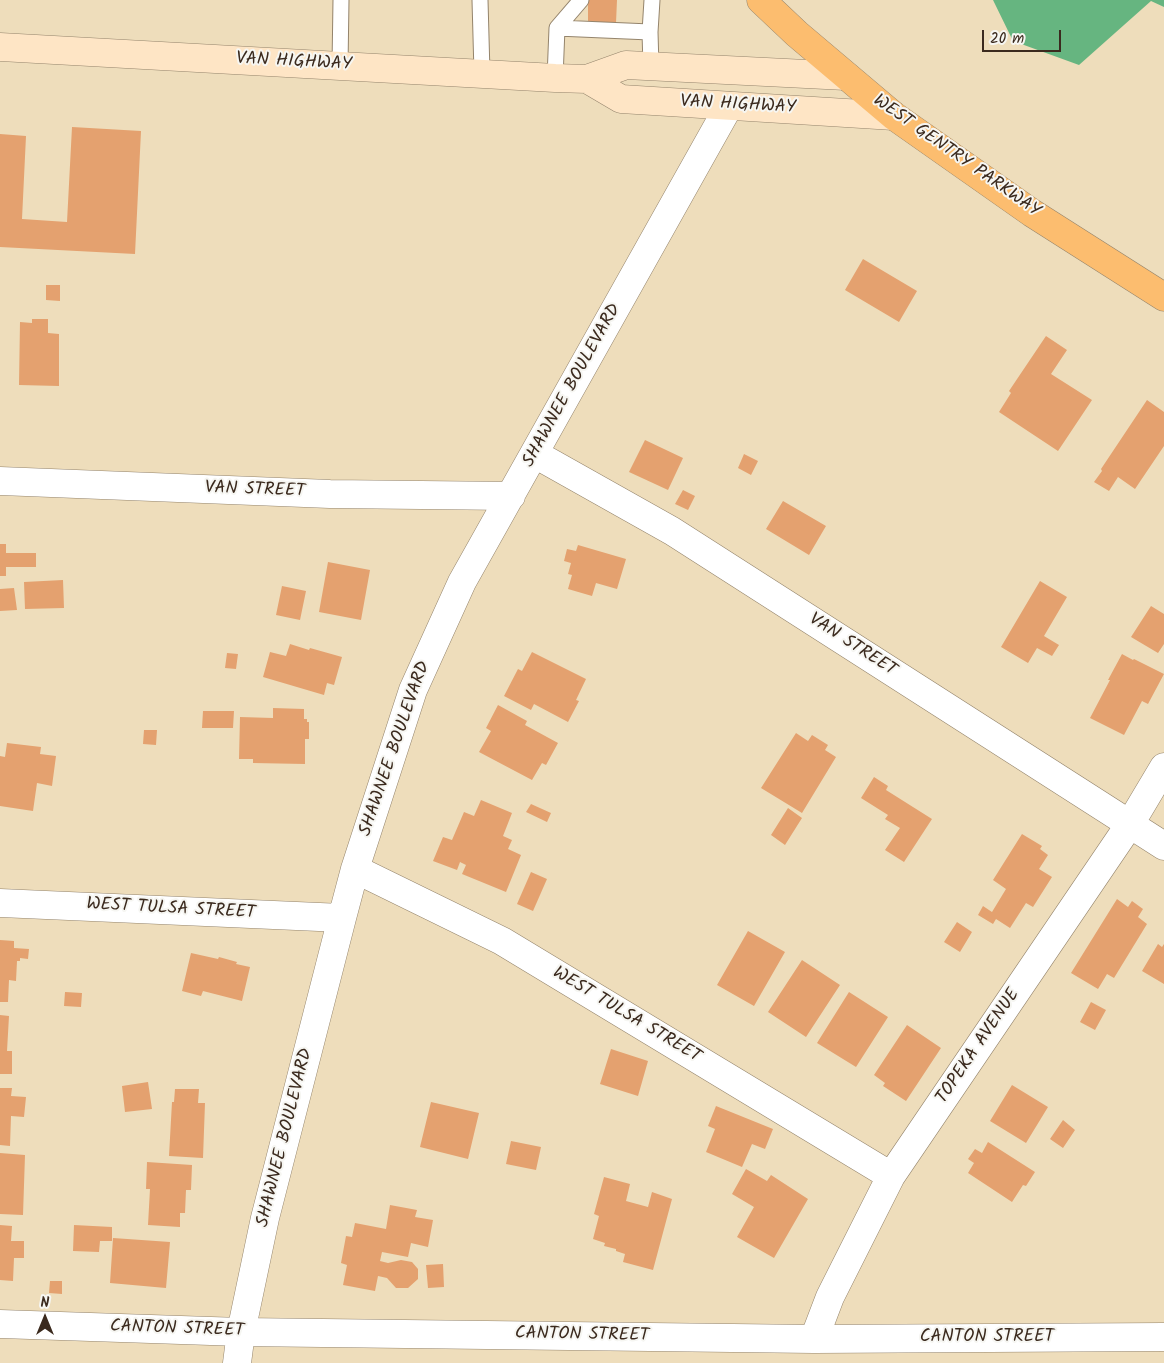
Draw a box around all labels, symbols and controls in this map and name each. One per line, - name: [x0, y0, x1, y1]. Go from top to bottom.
- scale bar: [984, 20, 1063, 52]
- text: 20 m: [990, 27, 1024, 51]
- street label: VAN HIGHWAY: [236, 49, 352, 77]
- street label: WEST GENTRY PARKWAY: [868, 91, 1044, 223]
- street label: VAN HIGHWAY: [680, 92, 796, 120]
- street label: SHAWNEE BOULEVARD: [519, 301, 627, 471]
- street label: VAN STREET: [204, 478, 306, 504]
- street label: VAN STREET: [804, 610, 900, 682]
- street label: SHAWNEE BOULEVARD: [356, 659, 436, 839]
- street label: WEST TULSA STREET: [86, 895, 256, 925]
- street label: WEST TULSA STREET: [548, 963, 704, 1069]
- street label: TOPEKA AVENUE: [932, 985, 1026, 1109]
- street label: SHAWNEE BOULEVARD: [253, 1046, 319, 1230]
- text: N: [41, 1292, 49, 1314]
- north arrow: [20, 1293, 70, 1343]
- street label: CANTON STREET: [109, 1317, 245, 1343]
- street label: CANTON STREET: [515, 1324, 649, 1348]
- street label: CANTON STREET: [920, 1327, 1054, 1349]

